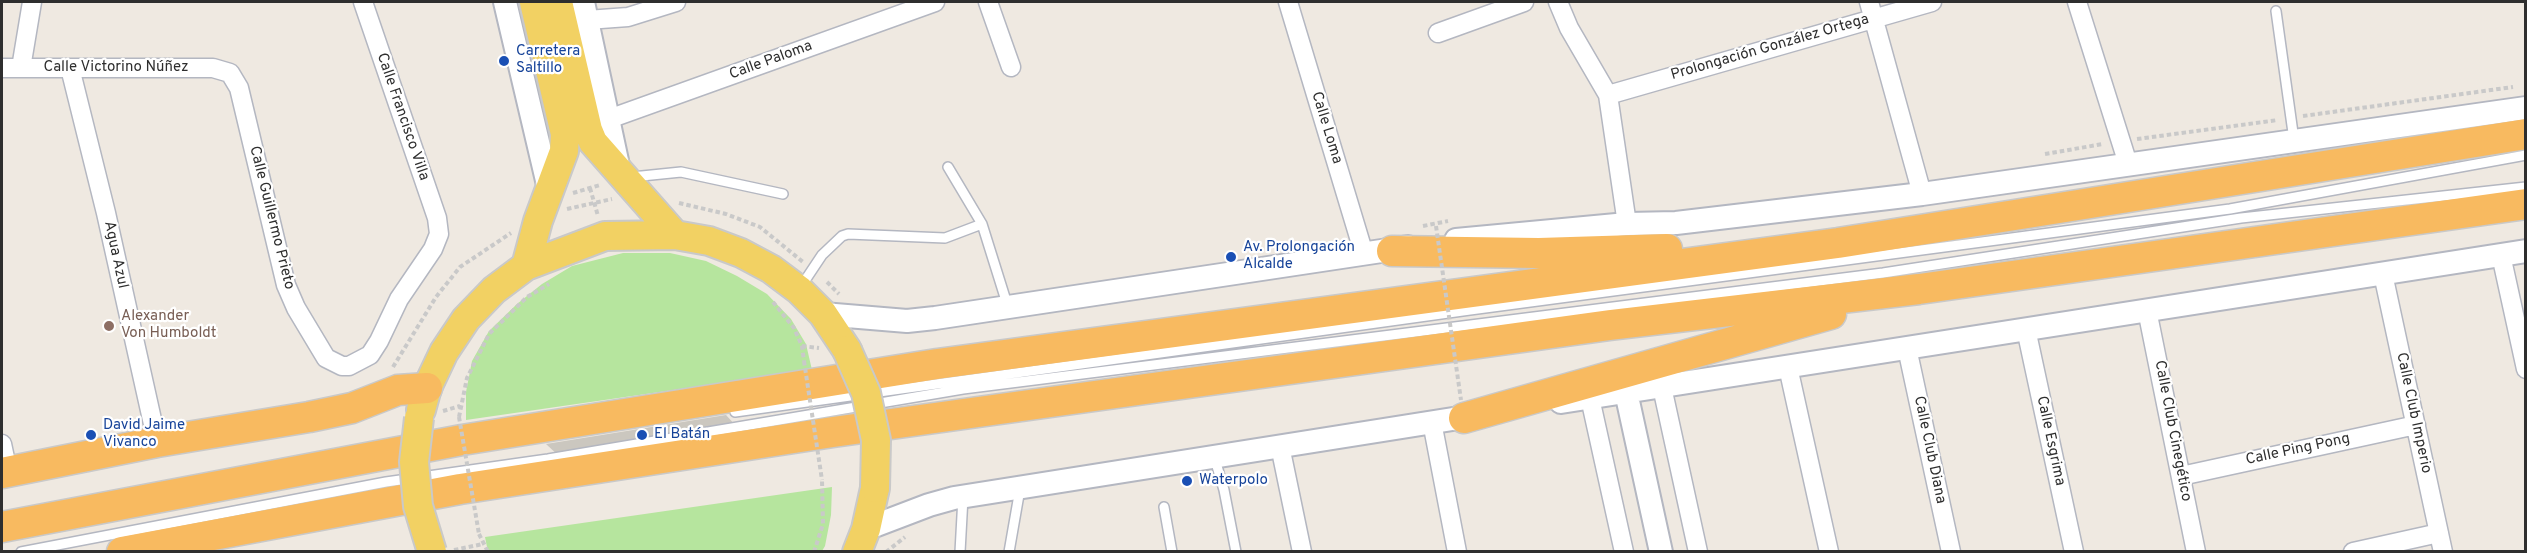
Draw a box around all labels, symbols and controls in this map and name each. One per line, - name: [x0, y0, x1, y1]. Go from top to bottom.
- street label: Prolongación González Ortega: [1669, 11, 1871, 85]
- street label: Calle Paloma: [727, 38, 815, 84]
- place label: Carretera Saltillo: [516, 43, 580, 78]
- street label: Calle Francisco Villa: [372, 51, 432, 183]
- marker: Carretera Saltillo: [497, 54, 511, 68]
- street label: Calle Victorino Núñez: [44, 59, 188, 77]
- street label: Calle Loma: [1307, 90, 1345, 166]
- street label: Calle Guillermo Prieto: [244, 144, 298, 292]
- street label: Agua Azul: [99, 220, 131, 290]
- place label: Av. Prolongación Alcalde: [1243, 239, 1355, 274]
- marker: Av. Prolongación Alcalde: [1224, 250, 1238, 264]
- place label: Alexander Von Humboldt: [121, 308, 216, 343]
- marker: Alexander Von Humboldt: [102, 319, 116, 333]
- street label: Calle Club Imperio: [2391, 351, 2435, 475]
- street label: Calle Club Cinegético: [2150, 359, 2194, 503]
- street label: Calle Esgrima: [2032, 394, 2068, 488]
- street label: Calle Club Diana: [1909, 395, 1949, 505]
- place label: David Jaime Vivanco: [103, 417, 185, 452]
- place label: El Batán: [654, 426, 710, 444]
- marker: David Jaime Vivanco: [84, 428, 98, 442]
- marker: El Batán: [635, 428, 649, 442]
- street label: Calle Ping Pong: [2244, 430, 2352, 470]
- place label: Waterpolo: [1199, 472, 1268, 490]
- marker: Waterpolo: [1180, 474, 1194, 488]

